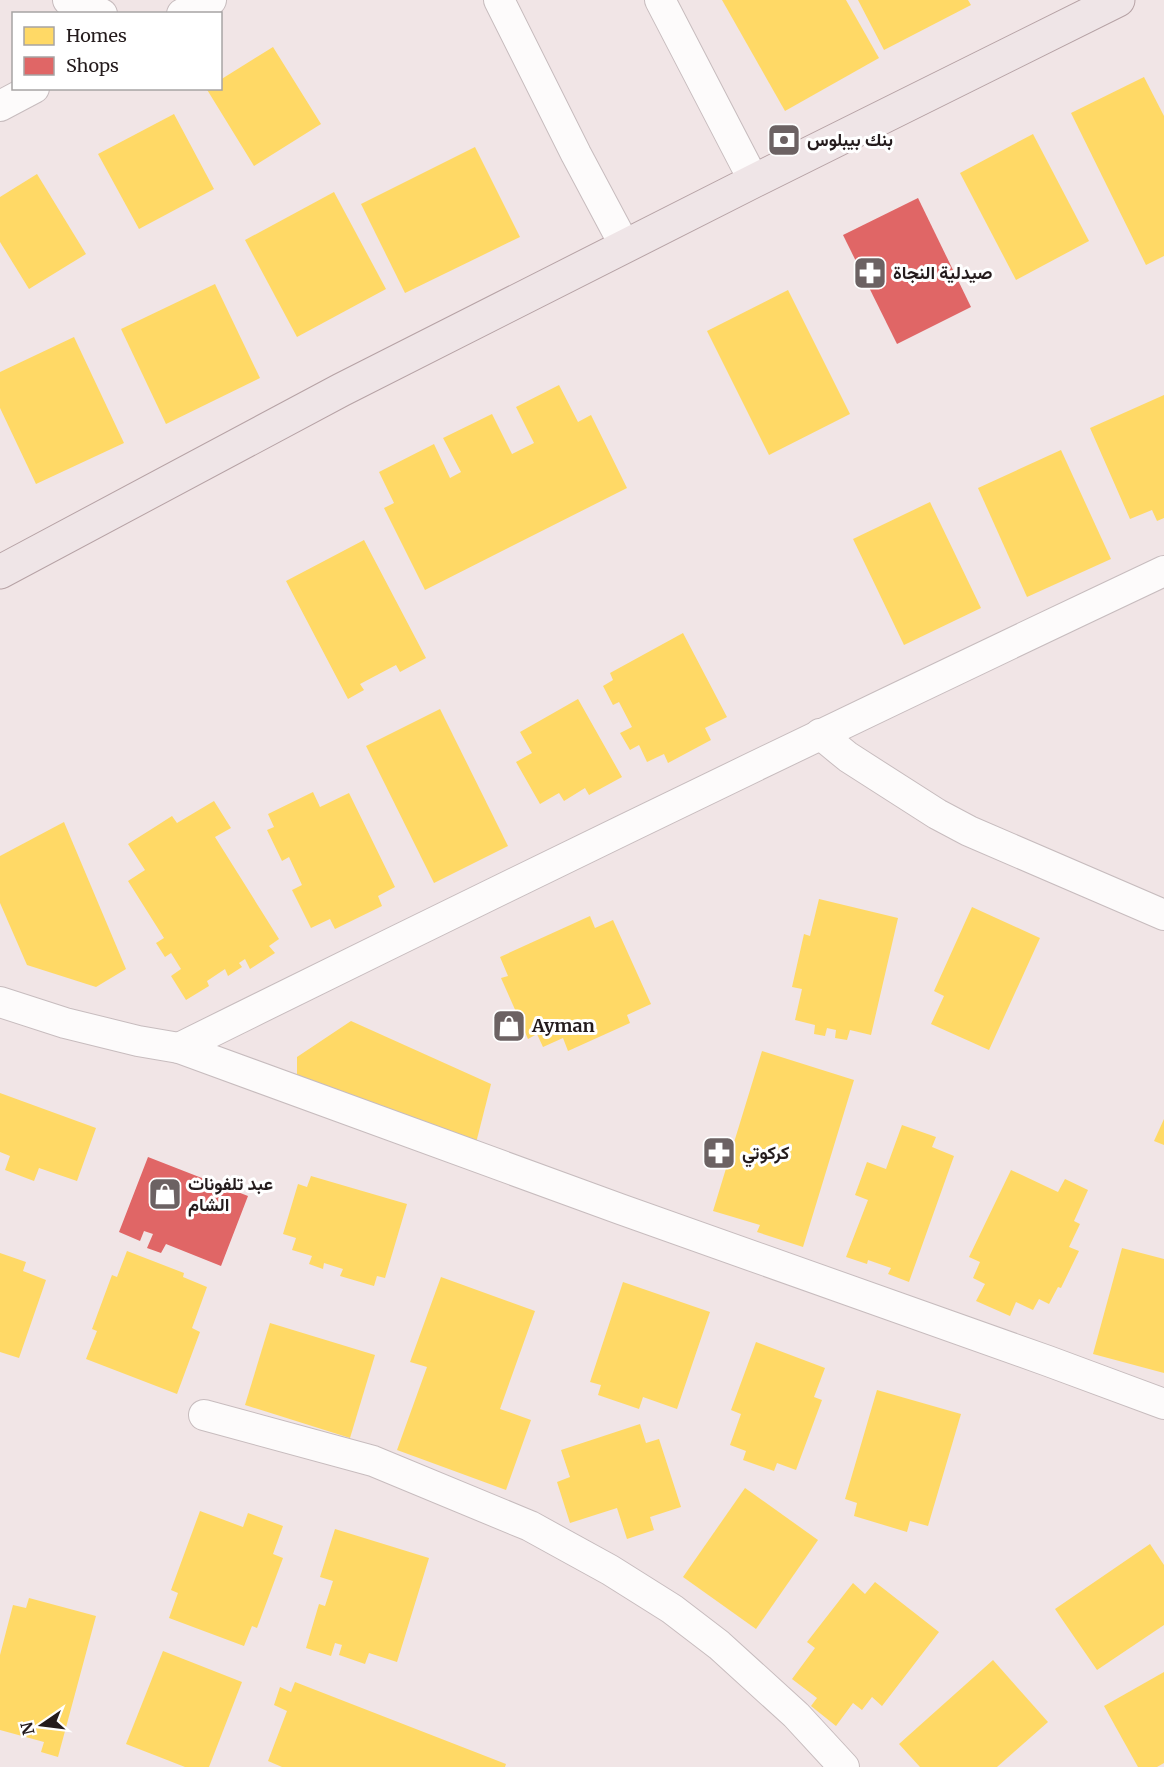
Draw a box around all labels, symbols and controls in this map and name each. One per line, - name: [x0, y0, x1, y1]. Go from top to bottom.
- legend: [12, 12, 222, 90]
- text: Homes: [66, 24, 127, 47]
- text: Shops: [66, 54, 119, 77]
- bank icon: بنك بيبلوس: [766, 122, 802, 158]
- place label: بنك بيبلوس: [807, 128, 893, 151]
- pharmacy icon: صيدلية النجاة: [852, 255, 888, 291]
- place label: صيدلية النجاة: [893, 261, 992, 284]
- shop icon: Ayman: [491, 1008, 527, 1044]
- place label: Ayman: [531, 1014, 595, 1037]
- pharmacy icon: كركوتي: [701, 1135, 737, 1171]
- place label: كركوتي: [742, 1141, 789, 1168]
- place label: عبد تلفونات الشام: [188, 1172, 273, 1217]
- shop icon: عبد تلفونات الشام: [147, 1176, 183, 1212]
- north arrow: [12, 1695, 72, 1755]
- text: N: [16, 1720, 39, 1737]

